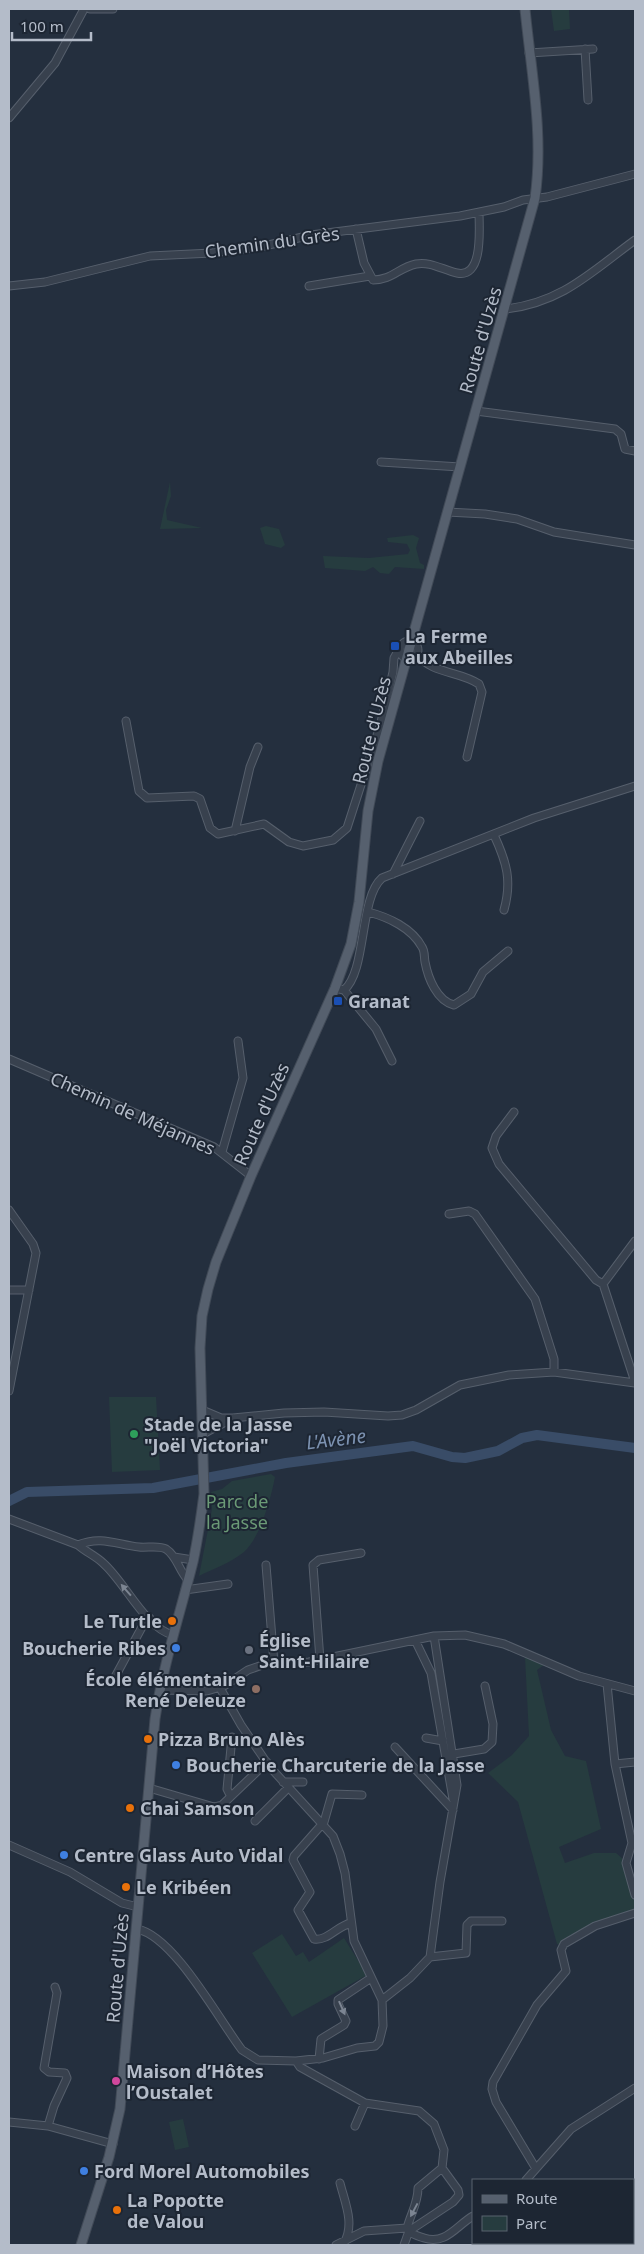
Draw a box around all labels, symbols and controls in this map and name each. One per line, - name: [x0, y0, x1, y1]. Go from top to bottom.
- scale bar: [12, 10, 91, 42]
- text: 100 m: [20, 16, 64, 36]
- street label: Chemin du Grès: [203, 221, 341, 263]
- street label: Route d'Uzès: [453, 284, 507, 396]
- place label: La Ferme aux Abeilles: [405, 624, 513, 669]
- marker: La Ferme aux Abeilles: [389, 640, 401, 652]
- street label: Route d'Uzès: [346, 674, 396, 786]
- place label: Granat: [348, 989, 410, 1013]
- marker: Granat: [332, 995, 344, 1007]
- street label: Route d'Uzès: [228, 1059, 294, 1169]
- street label: Chemin de Méjannes: [47, 1066, 219, 1160]
- place label: Stade de la Jasse "Joël Victoria": [144, 1412, 293, 1457]
- water label: L'Avène: [305, 1422, 367, 1456]
- marker: Stade de la Jasse "Joël Victoria": [128, 1428, 140, 1440]
- park label: Parc de la Jasse: [206, 1489, 268, 1534]
- one-way arrow: [120, 1584, 131, 1597]
- place label: Le Turtle: [83, 1609, 162, 1633]
- marker: Le Turtle: [166, 1615, 178, 1627]
- place label: Église Saint-Hilaire: [259, 1628, 369, 1673]
- place label: Boucherie Ribes: [22, 1636, 166, 1660]
- marker: Boucherie Ribes: [170, 1642, 182, 1654]
- marker: Église Saint-Hilaire: [243, 1644, 255, 1656]
- place label: École élémentaire René Deleuze: [85, 1667, 246, 1712]
- marker: École élémentaire René Deleuze: [250, 1683, 262, 1695]
- place label: Pizza Bruno Alès: [158, 1727, 305, 1751]
- marker: Pizza Bruno Alès: [142, 1733, 154, 1745]
- place label: Boucherie Charcuterie de la Jasse: [186, 1753, 485, 1777]
- marker: Boucherie Charcuterie de la Jasse: [170, 1759, 182, 1771]
- place label: Chai Samson: [140, 1796, 254, 1820]
- marker: Chai Samson: [124, 1802, 136, 1814]
- place label: Centre Glass Auto Vidal: [74, 1843, 283, 1867]
- marker: Centre Glass Auto Vidal: [58, 1849, 70, 1861]
- place label: Le Kribéen: [136, 1875, 231, 1899]
- marker: Le Kribéen: [120, 1881, 132, 1893]
- street label: Route d'Uzès: [100, 1912, 134, 2024]
- one-way arrow: [338, 2001, 346, 2015]
- place label: Maison d’Hôtes l’Oustalet: [126, 2059, 264, 2104]
- marker: Maison d’Hôtes l’Oustalet: [110, 2075, 122, 2087]
- place label: Ford Morel Automobiles: [94, 2159, 310, 2183]
- marker: Ford Morel Automobiles: [78, 2165, 90, 2177]
- legend: [472, 2179, 634, 2244]
- place label: La Popotte de Valou: [127, 2188, 224, 2233]
- text: Route: [516, 2188, 558, 2208]
- one-way arrow: [409, 2203, 418, 2217]
- marker: La Popotte de Valou: [111, 2204, 123, 2216]
- text: Parc: [516, 2213, 547, 2233]

